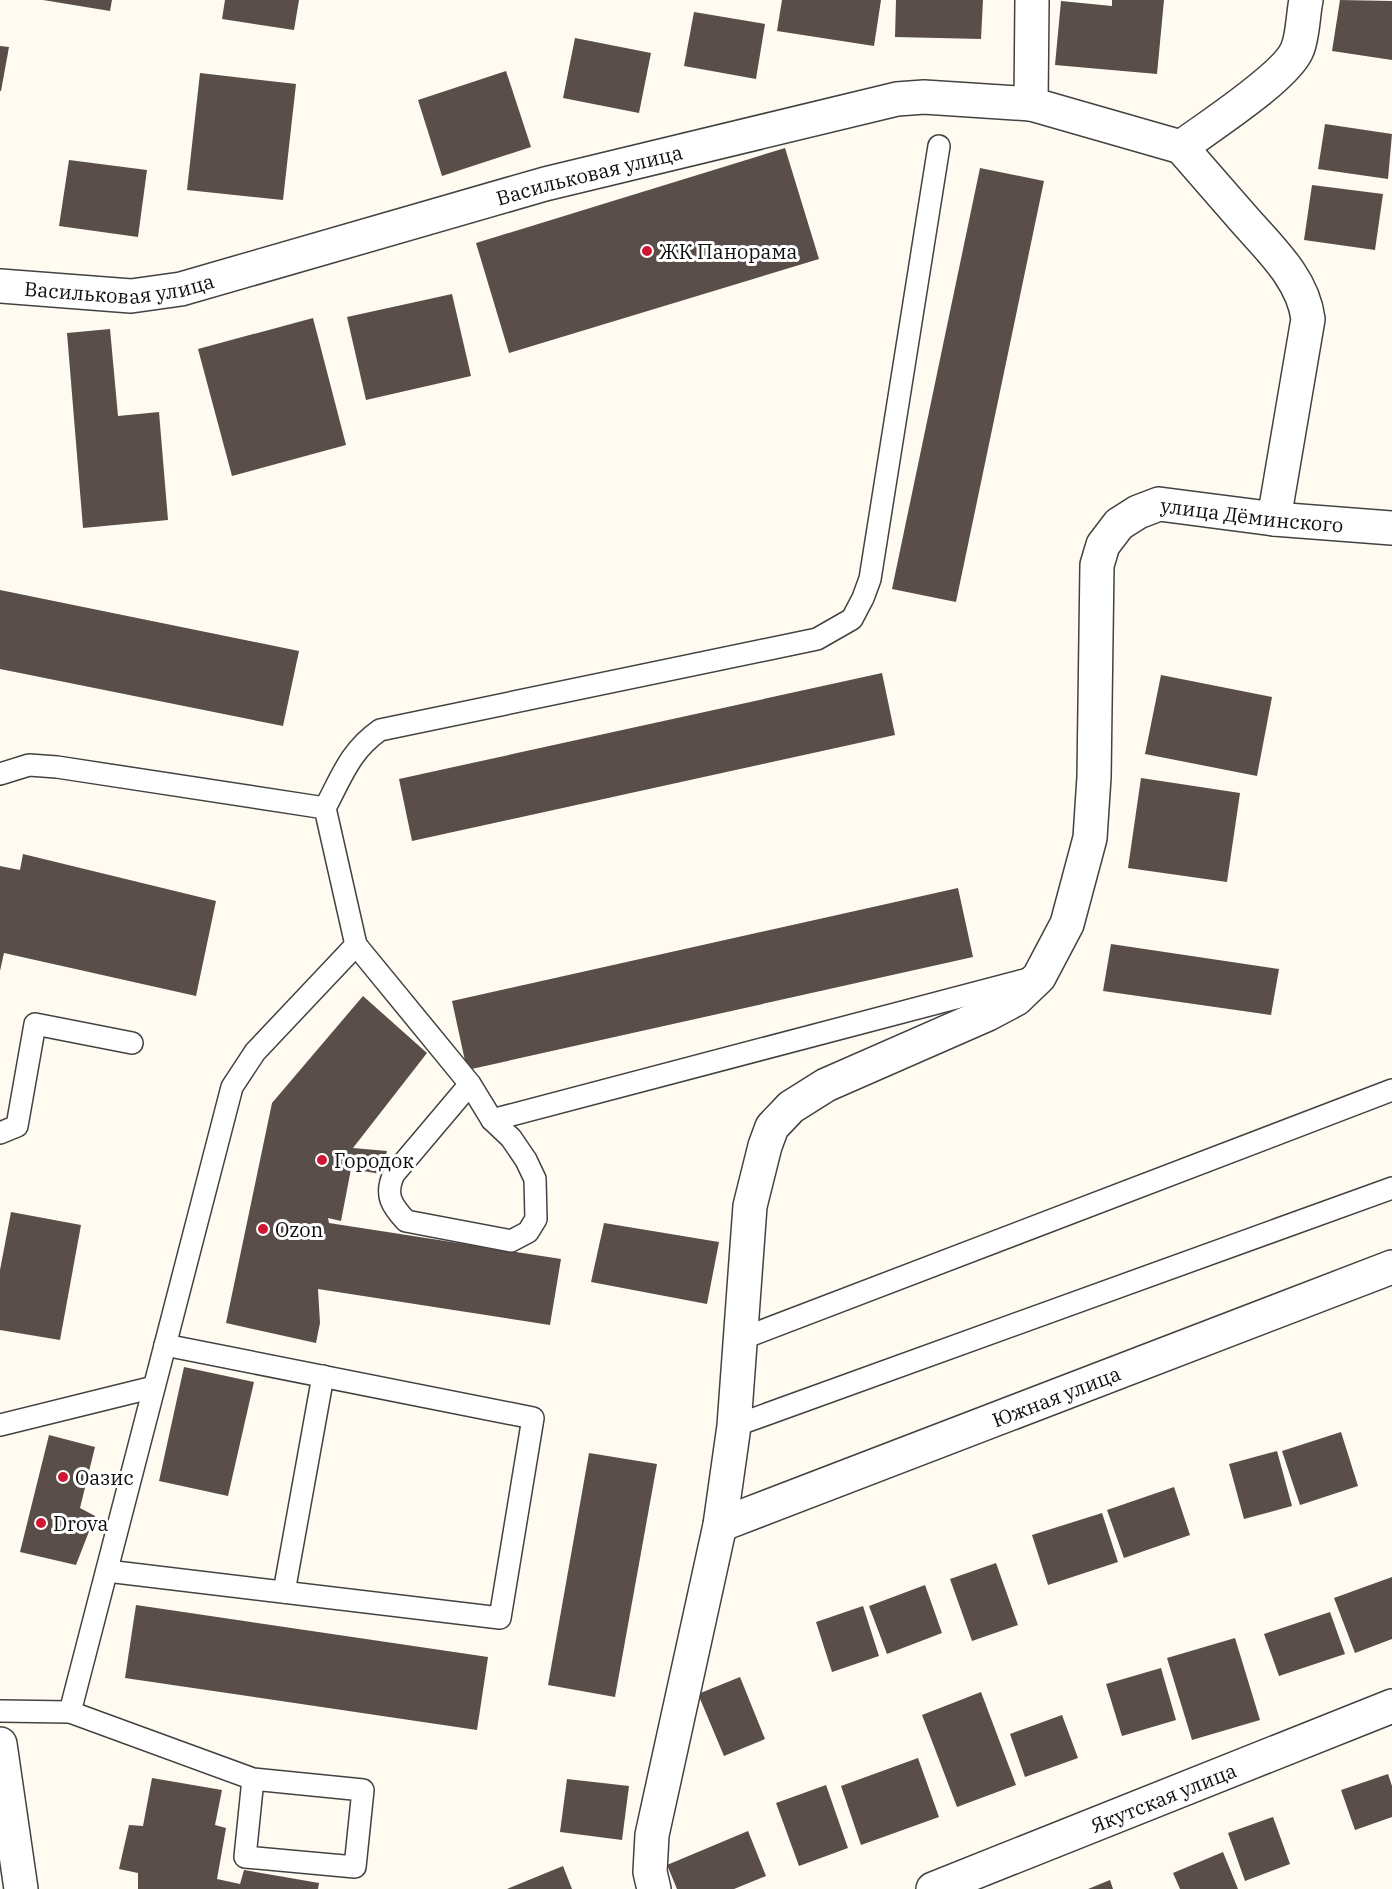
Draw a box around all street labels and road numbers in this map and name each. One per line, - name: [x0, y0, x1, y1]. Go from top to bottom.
- street label: Васильковая улица: [493, 138, 685, 211]
- street label: Васильковая улица: [23, 267, 217, 310]
- street label: улица Дёминского: [1159, 491, 1344, 538]
- street label: Южная улица: [988, 1359, 1124, 1433]
- street label: Якутская улица: [1086, 1756, 1240, 1838]

